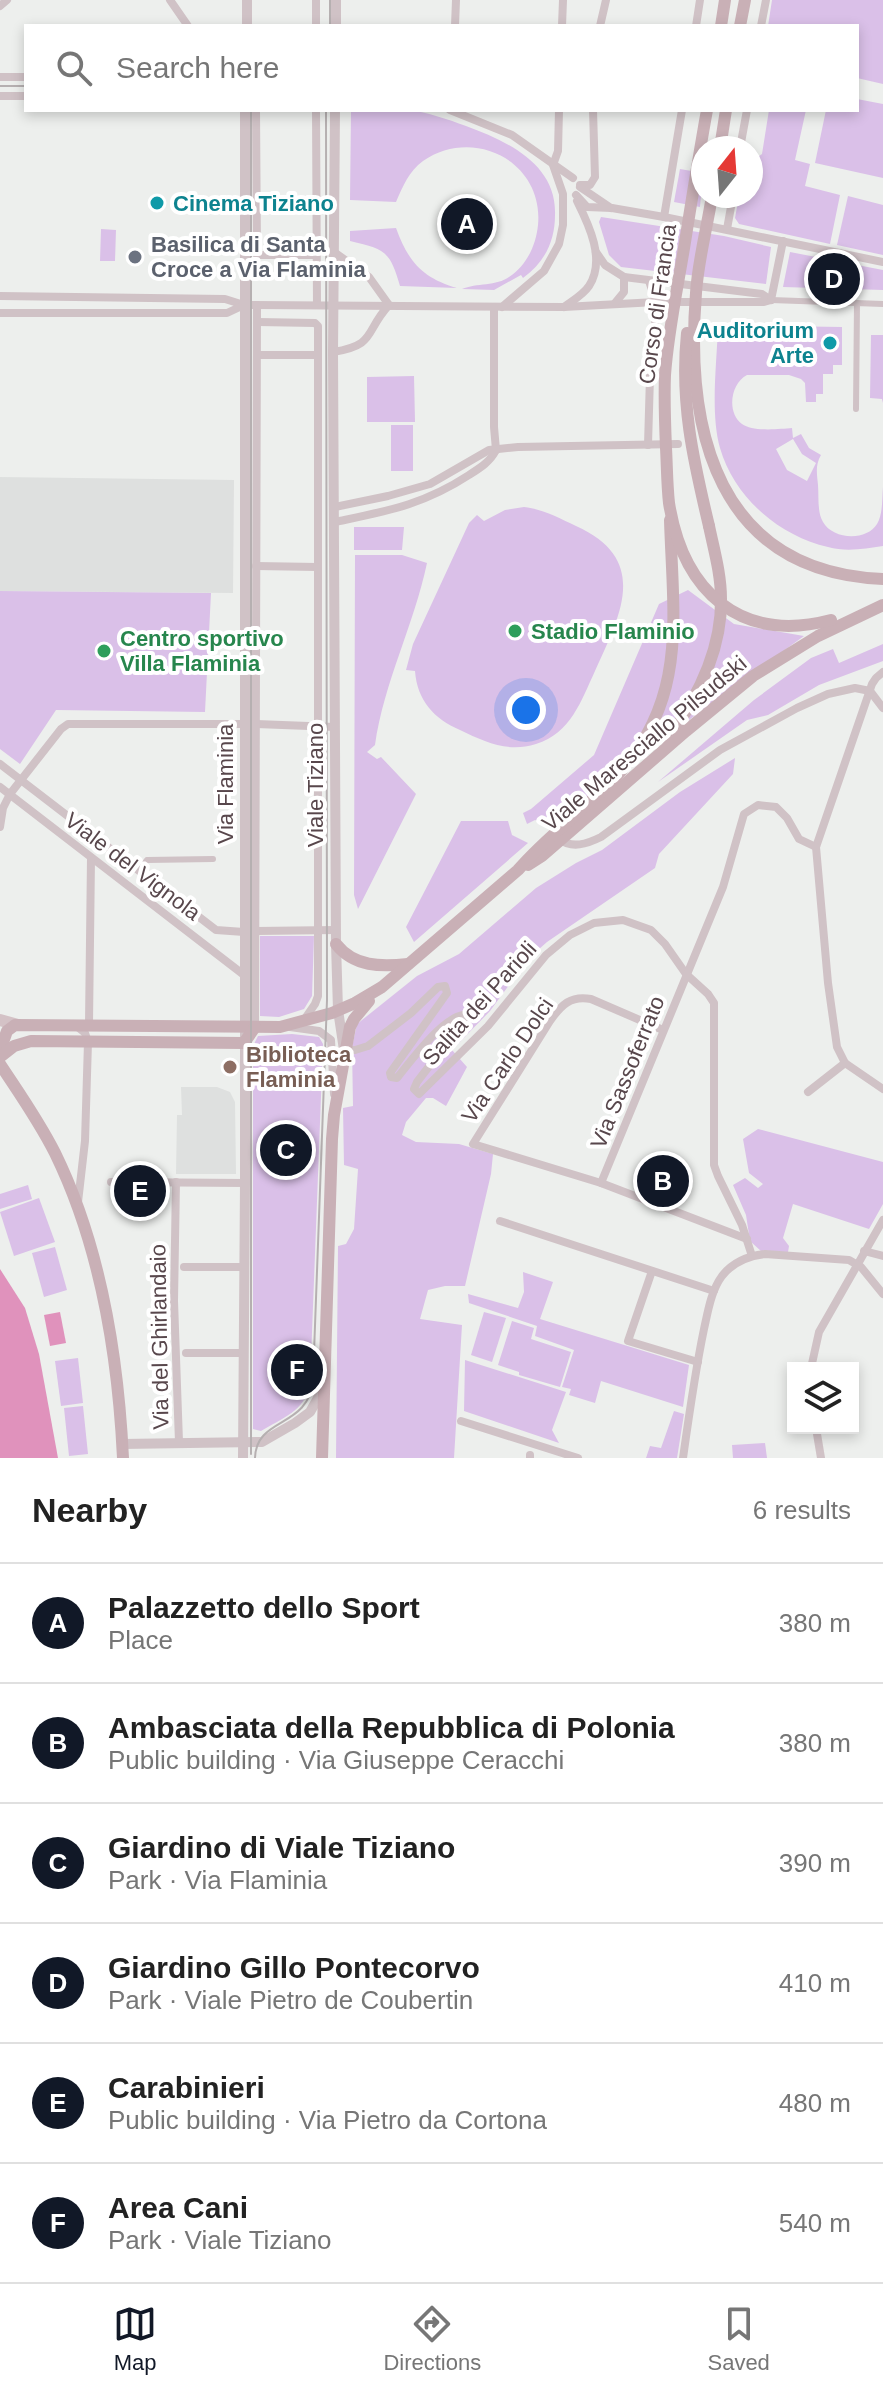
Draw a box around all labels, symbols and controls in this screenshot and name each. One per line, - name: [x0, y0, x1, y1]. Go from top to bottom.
- search box: [24, 24, 859, 112]
- icon: search: [52, 46, 96, 90]
- text: Search here: [116, 51, 279, 84]
- north arrow: [691, 136, 763, 208]
- place label: Cinema Tiziano: [173, 191, 334, 216]
- marker: Cinema Tiziano: [148, 194, 166, 212]
- pin: A: [441, 194, 493, 254]
- street label: Corso di Francia: [634, 222, 681, 386]
- place label: Basilica di Santa Croce a Via Flaminia: [151, 232, 367, 282]
- marker: Basilica di Santa Croce a Via Flaminia: [126, 248, 144, 266]
- pin: D: [808, 249, 860, 309]
- place label: Auditorium Arte: [697, 318, 814, 368]
- marker: Auditorium Arte: [821, 334, 839, 352]
- place label: Stadio Flaminio: [531, 619, 695, 644]
- marker: Stadio Flaminio: [506, 622, 524, 640]
- place label: Centro sportivo Villa Flaminia: [120, 626, 284, 676]
- marker: Centro sportivo Villa Flaminia: [95, 642, 113, 660]
- street label: Viale Maresciallo Pilsudski: [537, 651, 751, 836]
- your location: [506, 690, 546, 730]
- street label: Via Flaminia: [213, 723, 238, 844]
- street label: Viale Tiziano: [303, 723, 328, 847]
- street label: Viale del Vignola: [60, 807, 206, 926]
- street label: Salita dei Parioli: [417, 936, 541, 1070]
- street label: Via Sassoferrato: [585, 992, 669, 1152]
- street label: Via Carlo Dolci: [456, 993, 558, 1127]
- place label: Biblioteca Flaminia: [246, 1042, 352, 1092]
- marker: Biblioteca Flaminia: [221, 1058, 239, 1076]
- pin: C: [260, 1120, 312, 1180]
- pin: B: [637, 1151, 689, 1211]
- pin: E: [114, 1161, 166, 1221]
- street label: Via del Ghirlandaio: [145, 1244, 174, 1430]
- pin: F: [271, 1340, 323, 1400]
- map controls: [787, 1362, 859, 1434]
- button: layers: [787, 1362, 859, 1434]
- text: Nearby: [32, 1491, 147, 1529]
- text: 6 results: [753, 1495, 851, 1525]
- text: Palazzetto dello Sport: [108, 1591, 420, 1624]
- text: A: [49, 1608, 67, 1638]
- text: 380 m: [779, 1608, 851, 1638]
- text: Place: [108, 1625, 173, 1655]
- text: Ambasciata della Repubblica di Polonia: [108, 1711, 675, 1744]
- text: B: [49, 1728, 67, 1758]
- text: 380 m: [779, 1728, 851, 1758]
- text: Public building · Via Giuseppe Ceracchi: [108, 1745, 564, 1775]
- text: Giardino di Viale Tiziano: [108, 1831, 455, 1864]
- text: C: [49, 1848, 67, 1878]
- text: 390 m: [779, 1848, 851, 1878]
- text: Park · Via Flaminia: [108, 1865, 327, 1895]
- text: Giardino Gillo Pontecorvo: [108, 1951, 480, 1984]
- text: D: [49, 1968, 67, 1998]
- text: 410 m: [779, 1968, 851, 1998]
- text: Park · Viale Pietro de Coubertin: [108, 1985, 473, 2015]
- text: Carabinieri: [108, 2071, 265, 2104]
- text: E: [49, 2088, 67, 2118]
- text: 480 m: [779, 2088, 851, 2118]
- text: Public building · Via Pietro da Cortona: [108, 2105, 547, 2135]
- text: Area Cani: [108, 2191, 248, 2224]
- text: F: [50, 2208, 66, 2238]
- text: 540 m: [779, 2208, 851, 2238]
- text: Park · Viale Tiziano: [108, 2225, 332, 2255]
- tab: Map: [113, 2302, 157, 2376]
- tab: Directions: [383, 2302, 481, 2376]
- tab: Saved: [707, 2302, 770, 2376]

